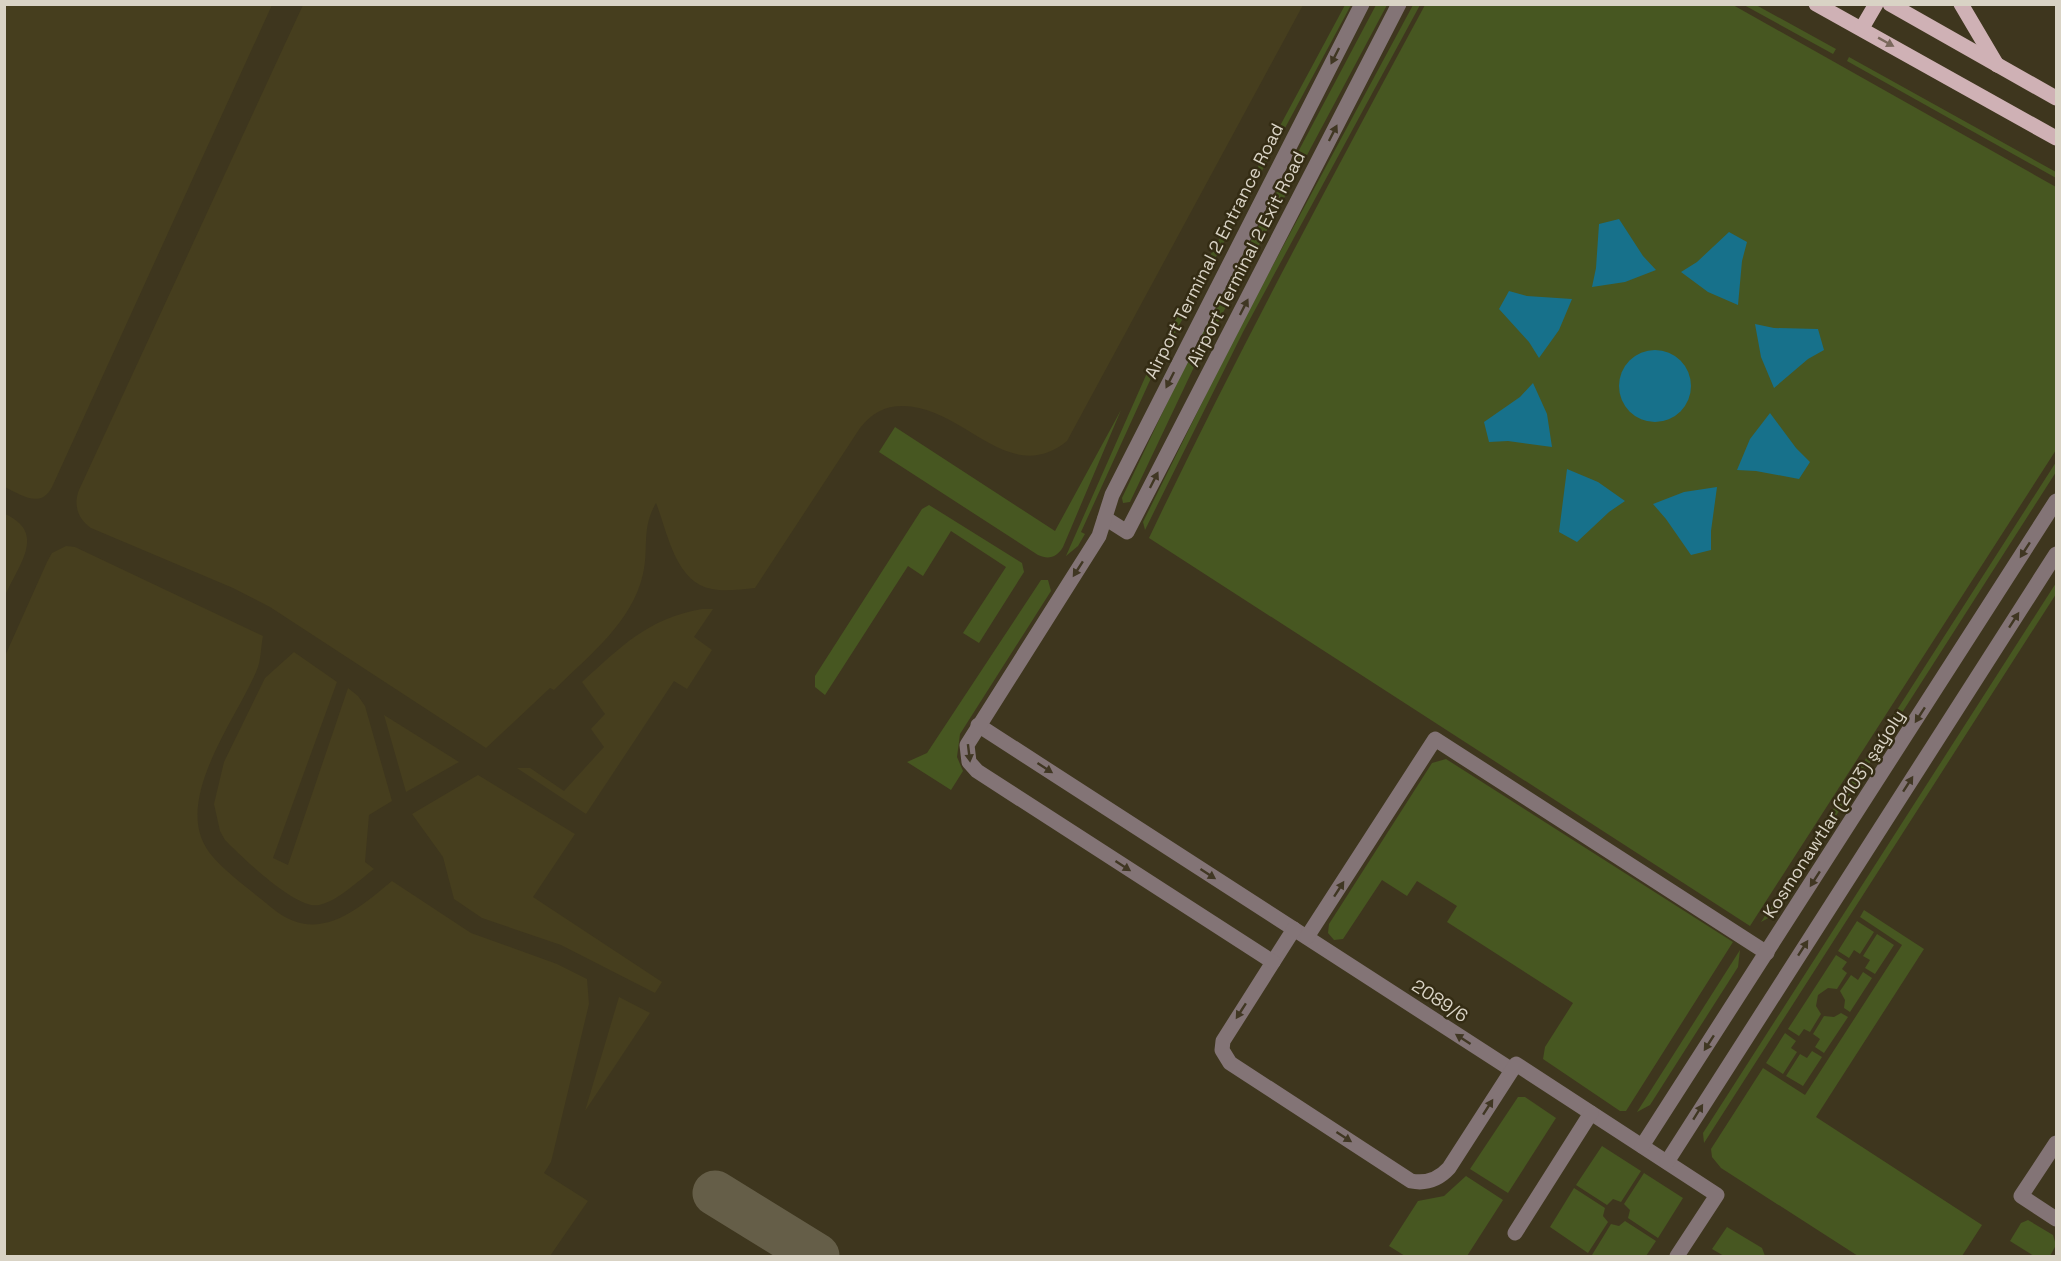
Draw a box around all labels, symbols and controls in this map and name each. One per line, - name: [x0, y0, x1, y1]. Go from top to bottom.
- one-way arrow: [1878, 37, 1895, 47]
- one-way arrow: [1330, 48, 1340, 65]
- street label: Airport Terminal 2 Entrance Road: [1139, 119, 1288, 382]
- one-way arrow: [1328, 125, 1338, 142]
- street label: Airport Terminal 2 Exit Road: [1181, 147, 1310, 370]
- one-way arrow: [1239, 298, 1249, 315]
- one-way arrow: [1165, 372, 1175, 389]
- one-way arrow: [1149, 471, 1159, 488]
- one-way arrow: [2020, 542, 2031, 558]
- one-way arrow: [1072, 561, 1083, 577]
- one-way arrow: [2008, 612, 2019, 628]
- street label: Kosmonawtlar (2103) şaýoly: [1758, 705, 1910, 922]
- one-way arrow: [1914, 706, 1926, 722]
- one-way arrow: [964, 744, 974, 763]
- one-way arrow: [1036, 762, 1052, 774]
- one-way arrow: [1903, 776, 1914, 792]
- one-way arrow: [1115, 860, 1131, 871]
- one-way arrow: [1200, 868, 1216, 880]
- one-way arrow: [1810, 871, 1821, 887]
- one-way arrow: [1333, 881, 1345, 897]
- one-way arrow: [1797, 940, 1808, 956]
- street label: 2089/6: [1408, 974, 1473, 1027]
- one-way arrow: [1235, 1003, 1247, 1019]
- one-way arrow: [1455, 1033, 1471, 1044]
- one-way arrow: [1704, 1035, 1715, 1051]
- one-way arrow: [1483, 1099, 1494, 1116]
- one-way arrow: [1692, 1105, 1704, 1121]
- one-way arrow: [1336, 1132, 1352, 1143]

